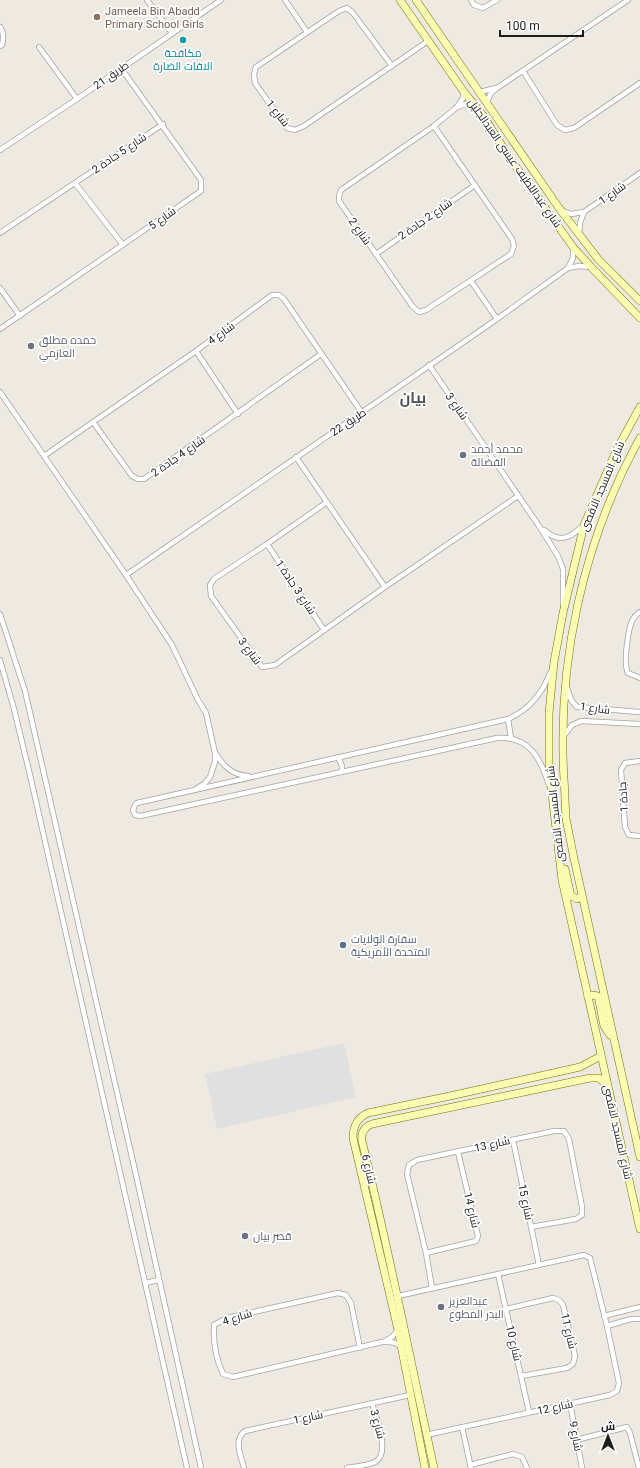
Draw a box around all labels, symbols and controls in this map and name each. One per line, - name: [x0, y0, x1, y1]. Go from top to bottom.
- place label: Jameela Bin Abadd Primary School Girls: [105, 5, 205, 31]
- marker: Jameela Bin Abadd Primary School Girls: [92, 12, 102, 22]
- scale bar: [500, 12, 583, 38]
- text: 100 m: [506, 19, 540, 33]
- marker: مكافحة الافات الضارة: [178, 35, 188, 45]
- place label: مكافحة الافات الضارة: [153, 47, 213, 73]
- street label: طريق 21: [91, 59, 132, 92]
- street label: شارع عبداللطيف عيسى العبدالجليل: [464, 96, 564, 231]
- street label: شارع 1: [262, 97, 292, 130]
- street label: شارع 5 جادة 2: [90, 130, 150, 177]
- street label: شارع 1: [596, 179, 629, 208]
- street label: شارع 2 جادة 2: [396, 196, 455, 244]
- street label: شارع 5: [146, 204, 179, 233]
- street label: شارع 2: [345, 215, 374, 248]
- street label: شارع 4: [205, 319, 238, 348]
- place label: حمده مطلق العازمي: [39, 334, 96, 362]
- marker: حمده مطلق العازمي: [26, 341, 36, 351]
- district label: بيان: [400, 389, 426, 407]
- street label: شارع 3: [442, 390, 471, 423]
- street label: طريق 22: [328, 406, 369, 439]
- street label: شارع 4 جادة 2: [149, 433, 208, 481]
- street label: شارع المسجد الاقصى: [578, 439, 628, 534]
- place label: محمد أحمد الفضالة: [471, 442, 523, 469]
- marker: محمد أحمد الفضالة: [458, 450, 468, 460]
- street label: شارع 3 جادة 1: [272, 558, 319, 618]
- street label: شارع 3: [235, 635, 264, 668]
- street label: شارع 1: [579, 700, 611, 718]
- street label: شارع المسجد الاقصى: [544, 765, 568, 863]
- street label: جادة 1: [616, 782, 631, 812]
- place label: سفارة الولايات المتحدة الأمريكية: [351, 933, 430, 959]
- marker: سفارة الولايات المتحدة الأمريكية: [338, 940, 348, 950]
- street label: شارع المسجد الاقصى: [599, 1084, 635, 1181]
- street label: شارع 13: [473, 1134, 512, 1156]
- street label: شارع 6: [358, 1153, 378, 1186]
- street label: شارع 15: [514, 1183, 536, 1221]
- street label: شارع 14: [460, 1191, 482, 1230]
- place label: قصر بيان: [253, 1230, 291, 1243]
- marker: قصر بيان: [240, 1231, 250, 1241]
- place label: عبدالعزيز البدر المطوع: [448, 1295, 504, 1322]
- marker: عبدالعزيز البدر المطوع: [436, 1302, 446, 1312]
- street label: شارع 4: [221, 1307, 254, 1329]
- street label: شارع 11: [557, 1312, 579, 1351]
- street label: شارع 10: [502, 1324, 524, 1363]
- street label: شارع 12: [536, 1397, 574, 1419]
- street label: شارع 1: [292, 1408, 324, 1428]
- street label: شارع 3: [366, 1408, 388, 1441]
- north arrow: [588, 1416, 628, 1456]
- street label: شارع 9: [565, 1420, 585, 1452]
- text: ش: [601, 1420, 615, 1433]

